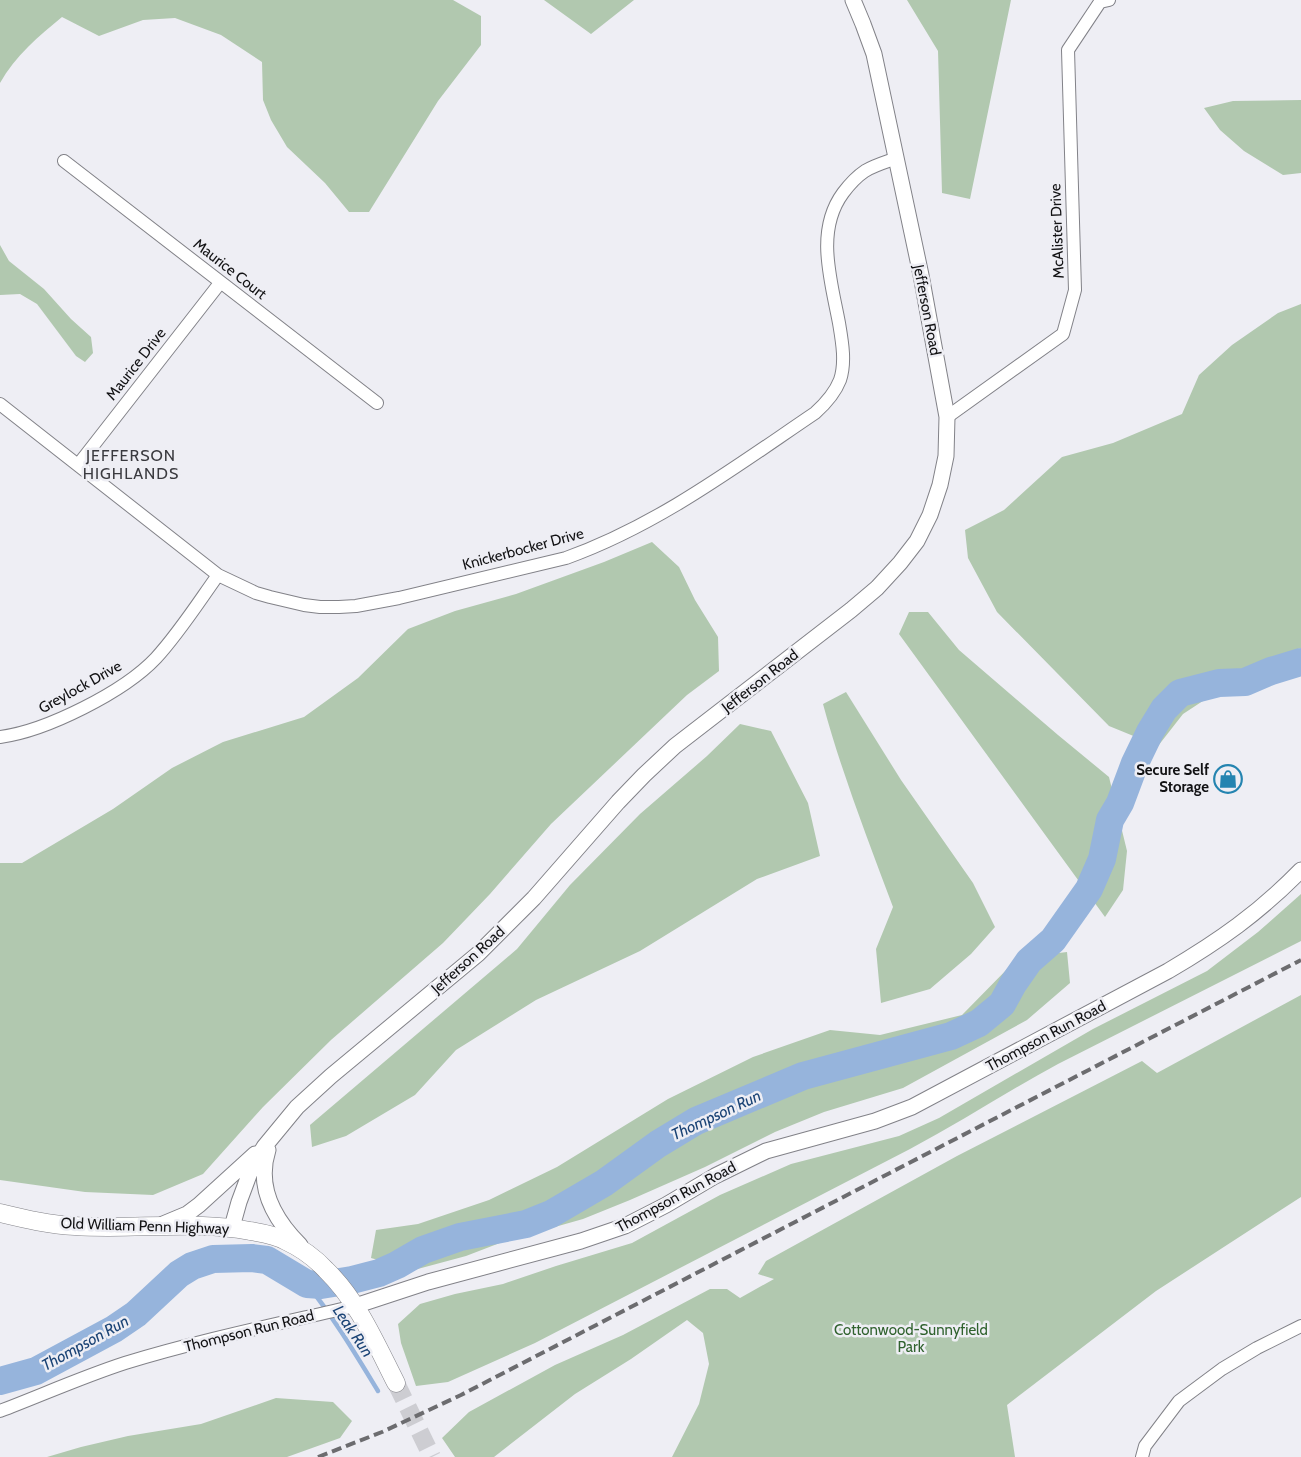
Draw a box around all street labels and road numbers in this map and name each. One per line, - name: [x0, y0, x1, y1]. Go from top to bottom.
- street label: McAlister Drive: [1046, 183, 1068, 279]
- street label: Maurice Court: [190, 235, 270, 303]
- street label: Jefferson Road: [909, 262, 945, 357]
- street label: Maurice Drive: [102, 324, 170, 404]
- street label: Knickerbocker Drive: [460, 524, 586, 574]
- street label: Jefferson Road: [717, 646, 802, 717]
- street label: Greylock Drive: [35, 657, 125, 717]
- street label: Jefferson Road: [427, 922, 508, 998]
- street label: Thompson Run Road: [983, 997, 1109, 1075]
- street label: Thompson Run Road: [613, 1158, 739, 1236]
- street label: Old William Penn Highway: [60, 1214, 230, 1238]
- street label: Thompson Run Road: [182, 1306, 316, 1356]

